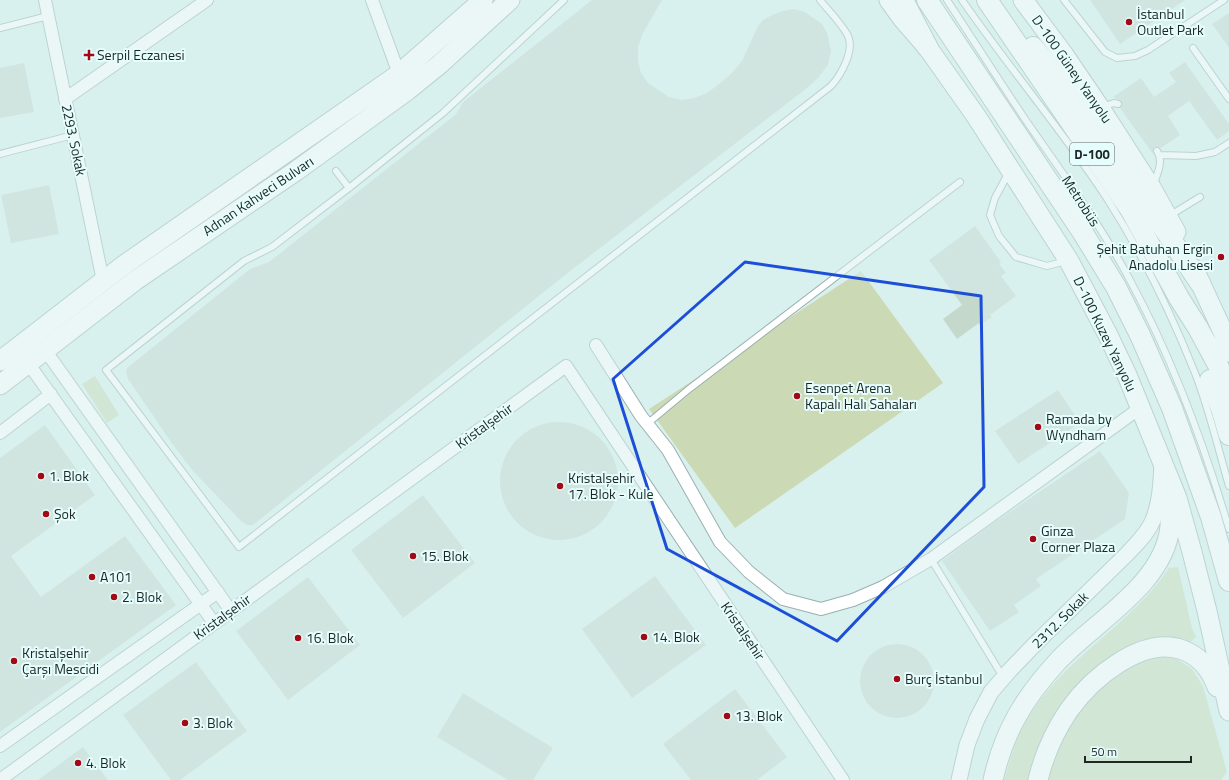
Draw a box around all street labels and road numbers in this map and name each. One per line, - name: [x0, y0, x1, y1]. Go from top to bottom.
- street label: D-100 Güney Yanyolu: [1027, 10, 1118, 127]
- street label: 2293. Sokak: [57, 102, 92, 178]
- road number: D-100: [1070, 143, 1114, 165]
- street label: Adnan Kahveci Bulvarı: [198, 151, 317, 241]
- street label: Metrobüs: [1057, 171, 1106, 230]
- street label: D-100 Kuzey Yanyolu: [1068, 273, 1142, 395]
- street label: Kristalşehir: [451, 397, 517, 454]
- street label: 2312. Sokak: [1026, 586, 1093, 653]
- street label: Kristalşehir: [189, 588, 255, 645]
- street label: Kristalşehir: [716, 597, 771, 664]

